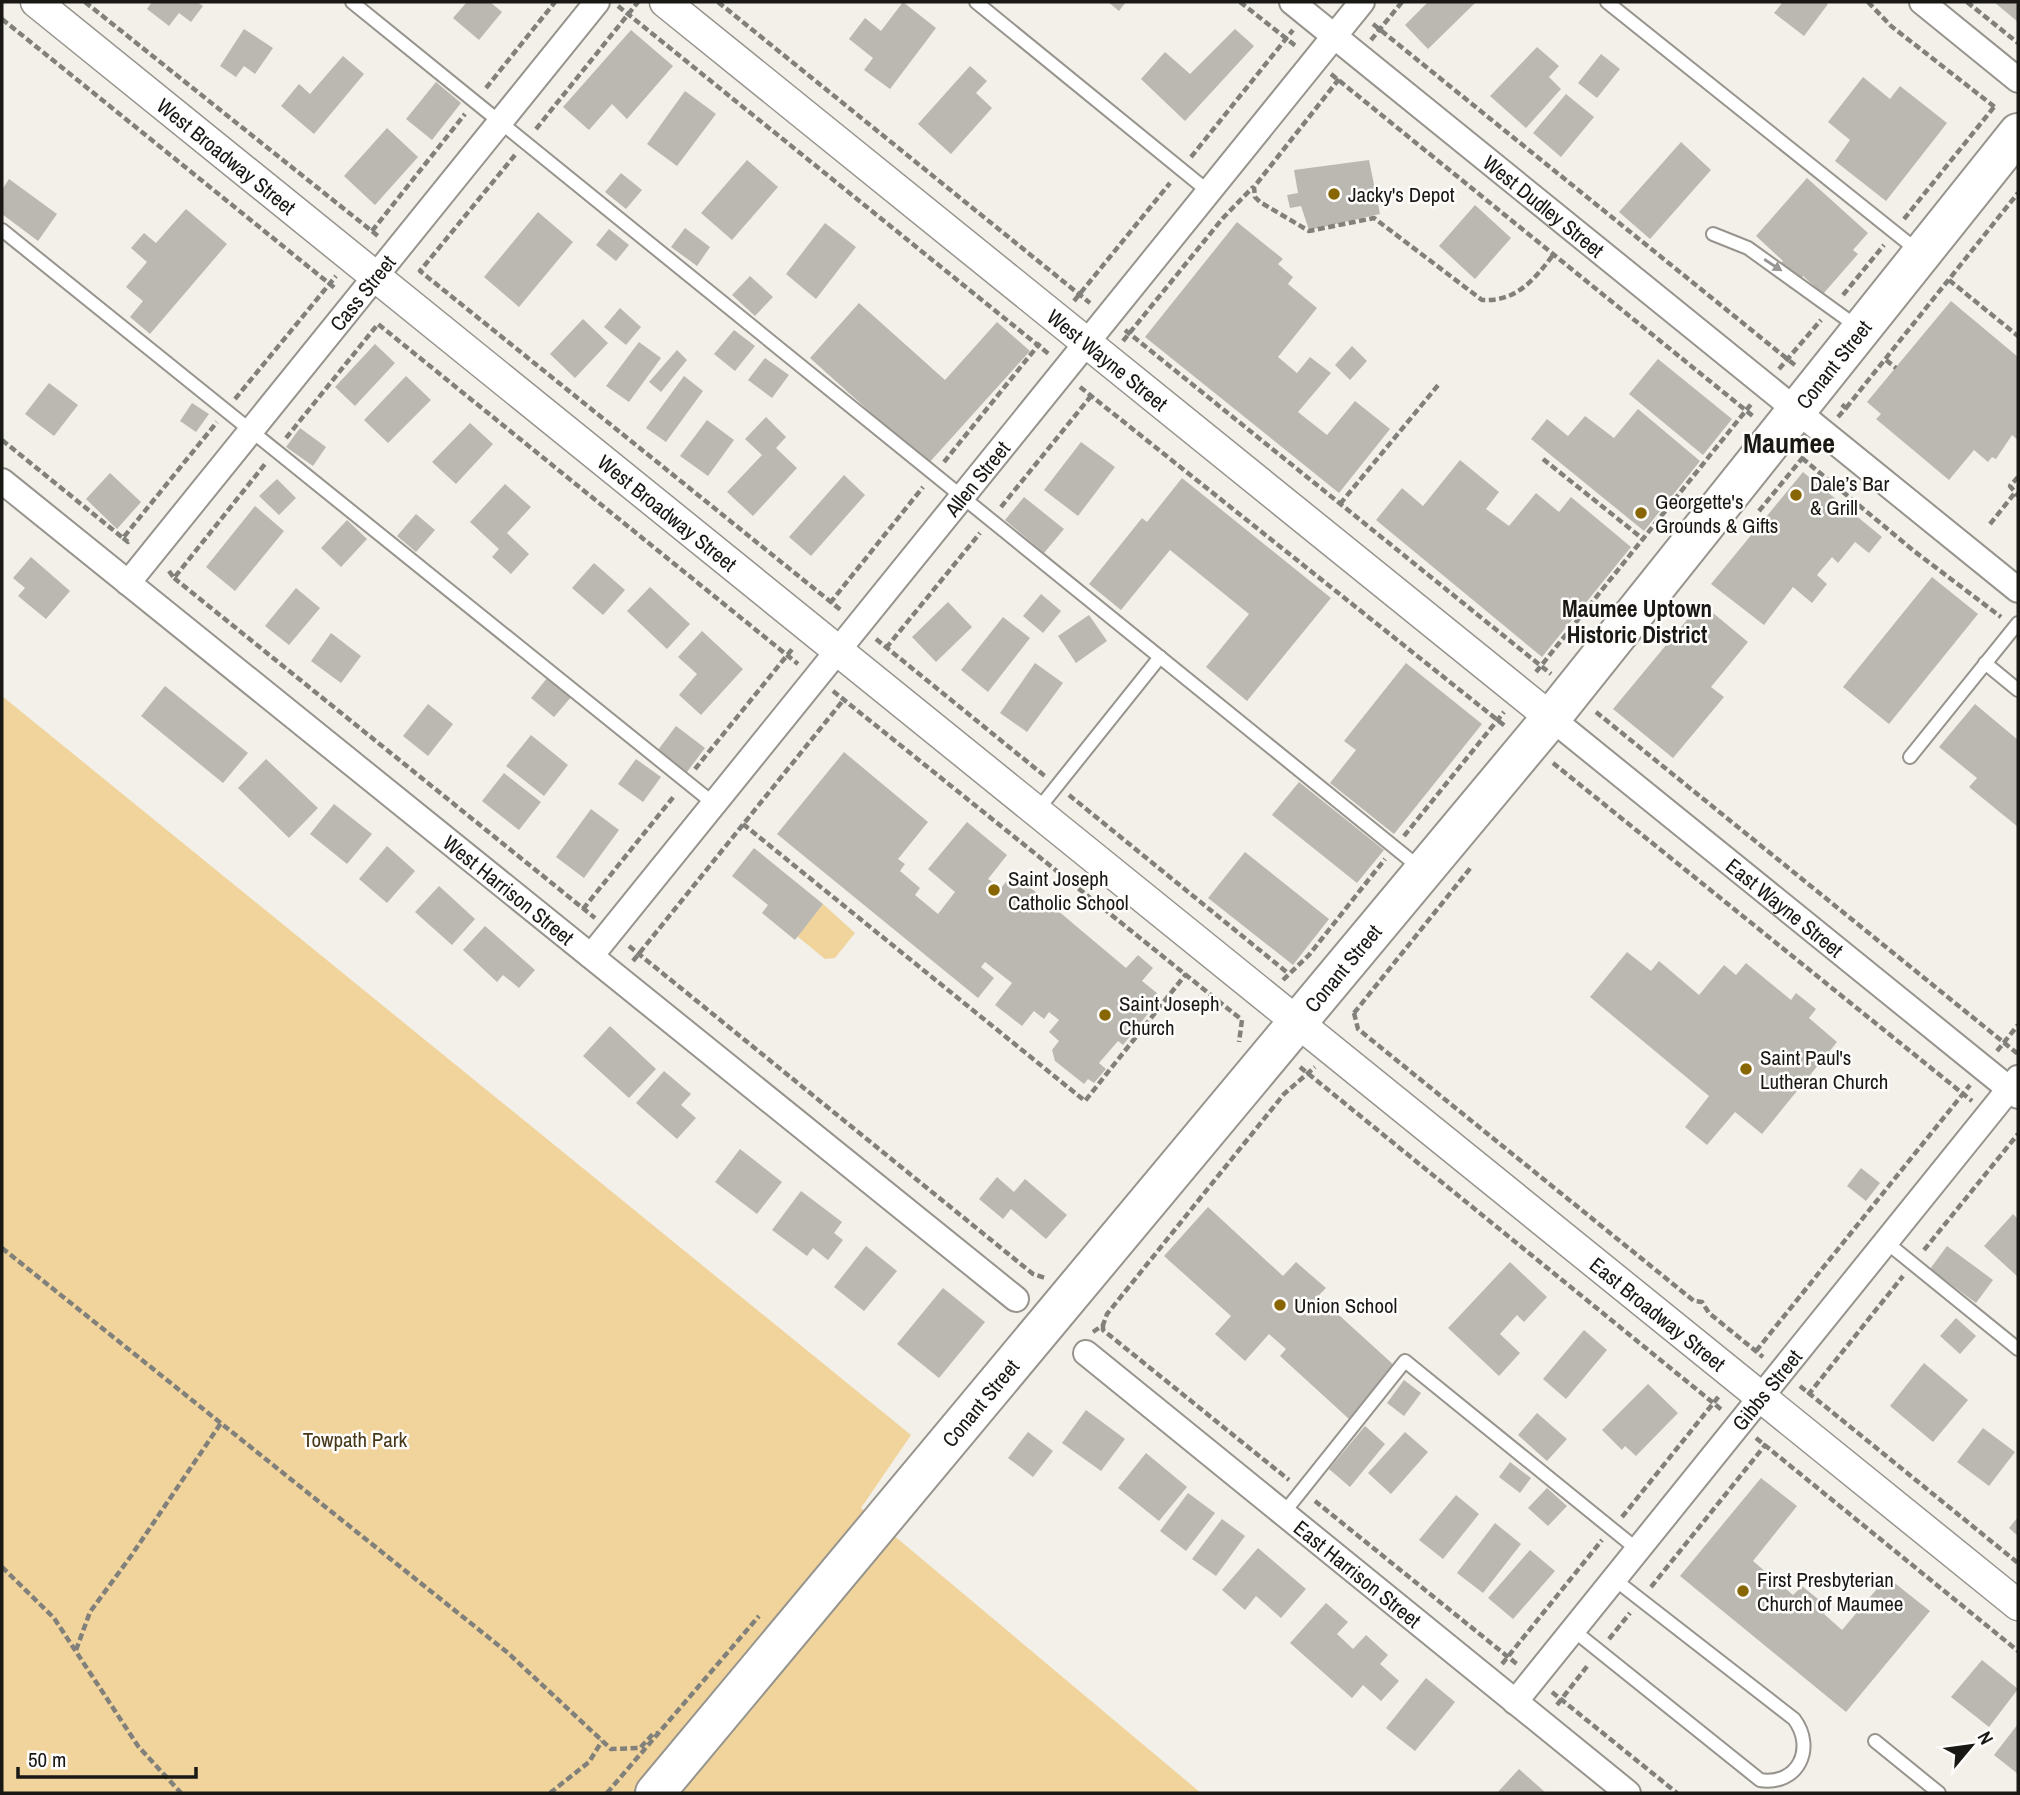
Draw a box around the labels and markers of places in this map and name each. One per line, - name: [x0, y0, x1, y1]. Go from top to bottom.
- place label: Jacky's Depot: [1348, 180, 1455, 209]
- marker: Jacky's Depot: [1326, 186, 1342, 202]
- place label: Dale’s Bar & Grill: [1810, 469, 1889, 522]
- place label: Georgette's Grounds & Gifts: [1655, 487, 1778, 540]
- marker: Dale’s Bar & Grill: [1788, 487, 1804, 503]
- marker: Georgette's Grounds & Gifts: [1633, 505, 1649, 521]
- place label: Saint Joseph Catholic School: [1008, 864, 1129, 917]
- marker: Saint Joseph Catholic School: [986, 882, 1002, 898]
- place label: Saint Joseph Church: [1119, 989, 1220, 1042]
- marker: Saint Joseph Church: [1097, 1007, 1113, 1023]
- place label: Saint Paul's Lutheran Church: [1760, 1043, 1888, 1096]
- marker: Saint Paul's Lutheran Church: [1738, 1061, 1754, 1077]
- place label: Union School: [1294, 1291, 1397, 1320]
- marker: Union School: [1272, 1297, 1288, 1313]
- place label: First Presbyterian Church of Maumee: [1757, 1565, 1903, 1618]
- marker: First Presbyterian Church of Maumee: [1735, 1583, 1751, 1599]

